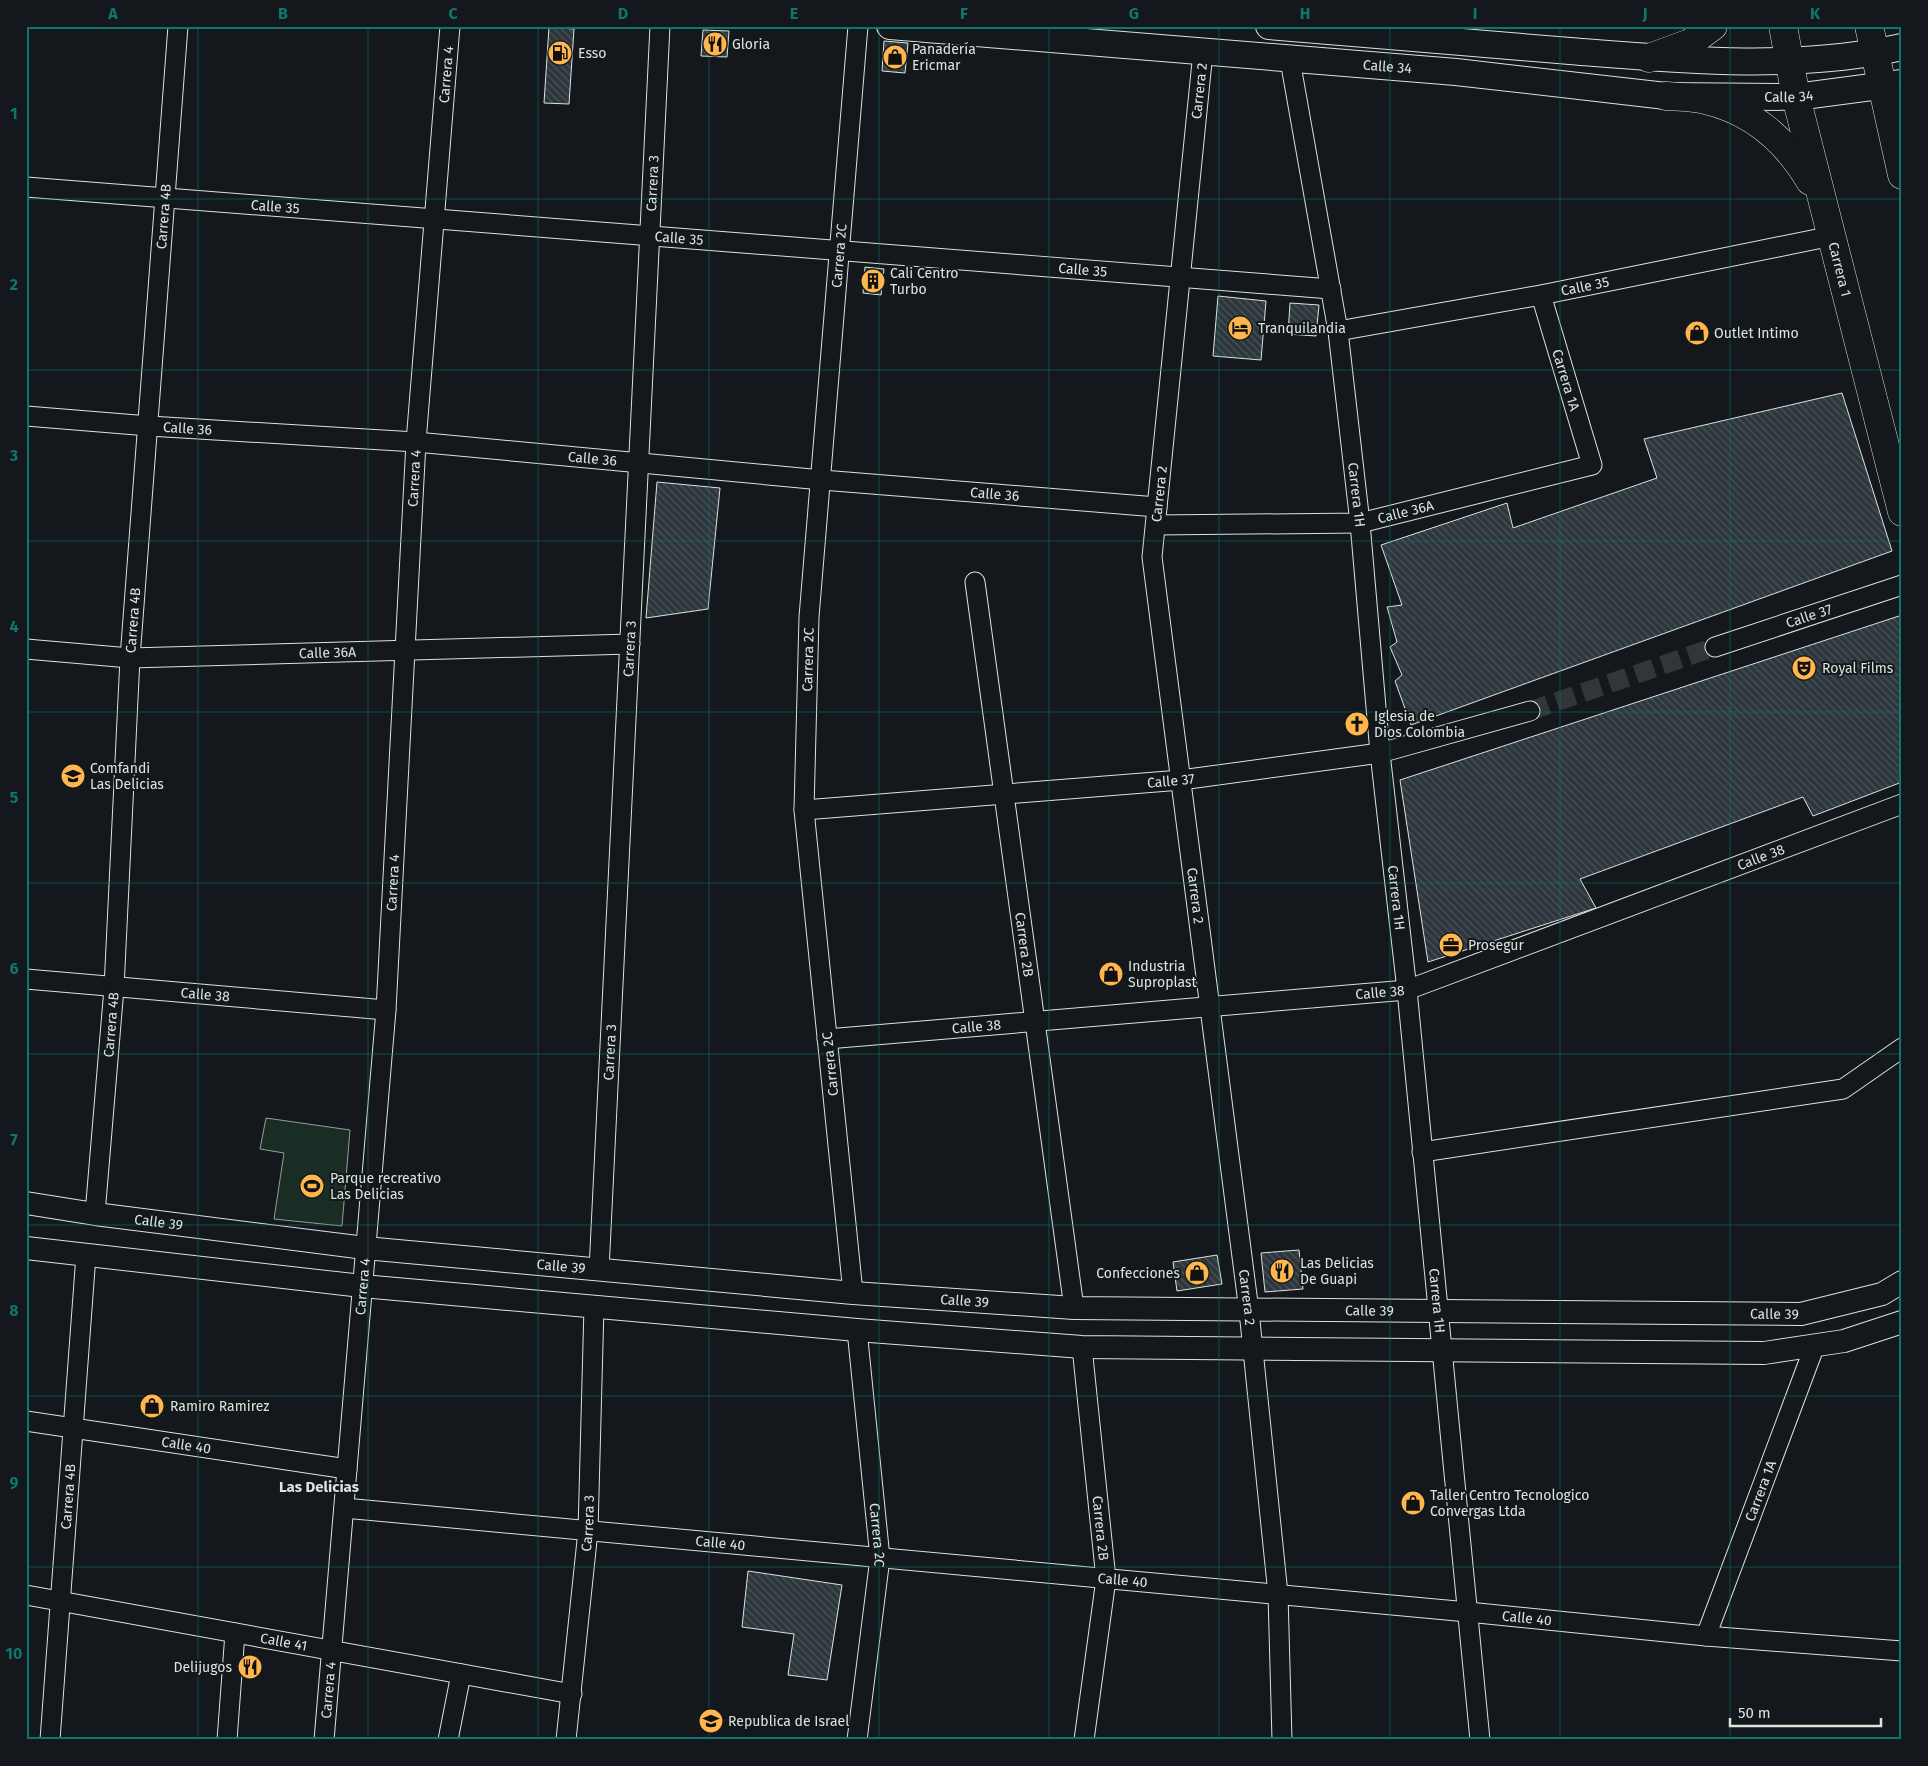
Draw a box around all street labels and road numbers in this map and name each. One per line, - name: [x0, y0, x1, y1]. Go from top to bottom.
- street label: Carrera 4: [436, 45, 457, 104]
- street label: Calle 34: [1362, 56, 1413, 77]
- street label: Carrera 2: [1188, 62, 1211, 120]
- street label: Calle 34: [1764, 87, 1815, 106]
- street label: Carrera 3: [643, 155, 663, 212]
- street label: Carrera 4B: [153, 183, 175, 250]
- street label: Calle 35: [250, 197, 300, 217]
- street label: Carrera 2C: [828, 223, 851, 289]
- street label: Calle 35: [654, 228, 704, 249]
- street label: Carrera 1: [1824, 240, 1855, 298]
- street label: Calle 35: [1058, 260, 1108, 280]
- street label: Calle 35: [1559, 273, 1611, 300]
- street label: Carrera 1A: [1548, 347, 1583, 413]
- street label: Calle 36: [162, 419, 213, 439]
- street label: Calle 36: [567, 448, 618, 470]
- street label: Carrera 4: [405, 449, 425, 507]
- street label: Carrera 1H: [1344, 461, 1368, 528]
- street label: Carrera 2: [1148, 465, 1171, 523]
- street label: Calle 36: [970, 484, 1020, 505]
- street label: Calle 36A: [1376, 497, 1436, 527]
- street label: Carrera 4B: [122, 587, 144, 654]
- street label: Calle 37: [1784, 601, 1835, 632]
- street label: Carrera 3: [620, 620, 640, 677]
- street label: Carrera 2C: [799, 627, 818, 692]
- street label: Calle 36A: [299, 644, 356, 662]
- street label: Calle 37: [1146, 770, 1196, 792]
- street label: Calle 38: [1735, 841, 1787, 874]
- street label: Carrera 4: [383, 853, 403, 912]
- street label: Carrera 1H: [1384, 864, 1408, 931]
- street label: Carrera 2: [1183, 867, 1207, 925]
- street label: Carrera 2B: [1011, 911, 1037, 978]
- street label: Calle 38: [1355, 982, 1406, 1003]
- street label: Calle 38: [180, 984, 231, 1006]
- street label: Carrera 4B: [100, 991, 123, 1058]
- street label: Calle 38: [951, 1016, 1002, 1037]
- street label: Carrera 3: [600, 1024, 620, 1081]
- street label: Carrera 2C: [819, 1031, 842, 1097]
- street label: Calle 39: [133, 1211, 184, 1234]
- street label: Calle 39: [536, 1256, 586, 1277]
- street label: Carrera 4: [352, 1257, 374, 1316]
- street label: Carrera 1H: [1425, 1267, 1448, 1334]
- street label: Carrera 2: [1235, 1268, 1258, 1326]
- street label: Calle 39: [940, 1291, 990, 1311]
- street label: Calle 39: [1345, 1302, 1394, 1320]
- street label: Calle 39: [1750, 1306, 1799, 1323]
- street label: Calle 40: [160, 1433, 212, 1458]
- street label: Carrera 1A: [1742, 1458, 1780, 1524]
- street label: Carrera 4B: [58, 1463, 79, 1530]
- street label: Carrera 3: [578, 1495, 598, 1552]
- street label: Carrera 2B: [1088, 1495, 1112, 1561]
- street label: Carrera 2C: [865, 1502, 888, 1568]
- street label: Calle 40: [695, 1533, 746, 1554]
- street label: Calle 40: [1097, 1570, 1148, 1591]
- street label: Calle 40: [1501, 1607, 1553, 1629]
- street label: Calle 41: [259, 1630, 309, 1655]
- street label: Carrera 4: [318, 1661, 340, 1719]

